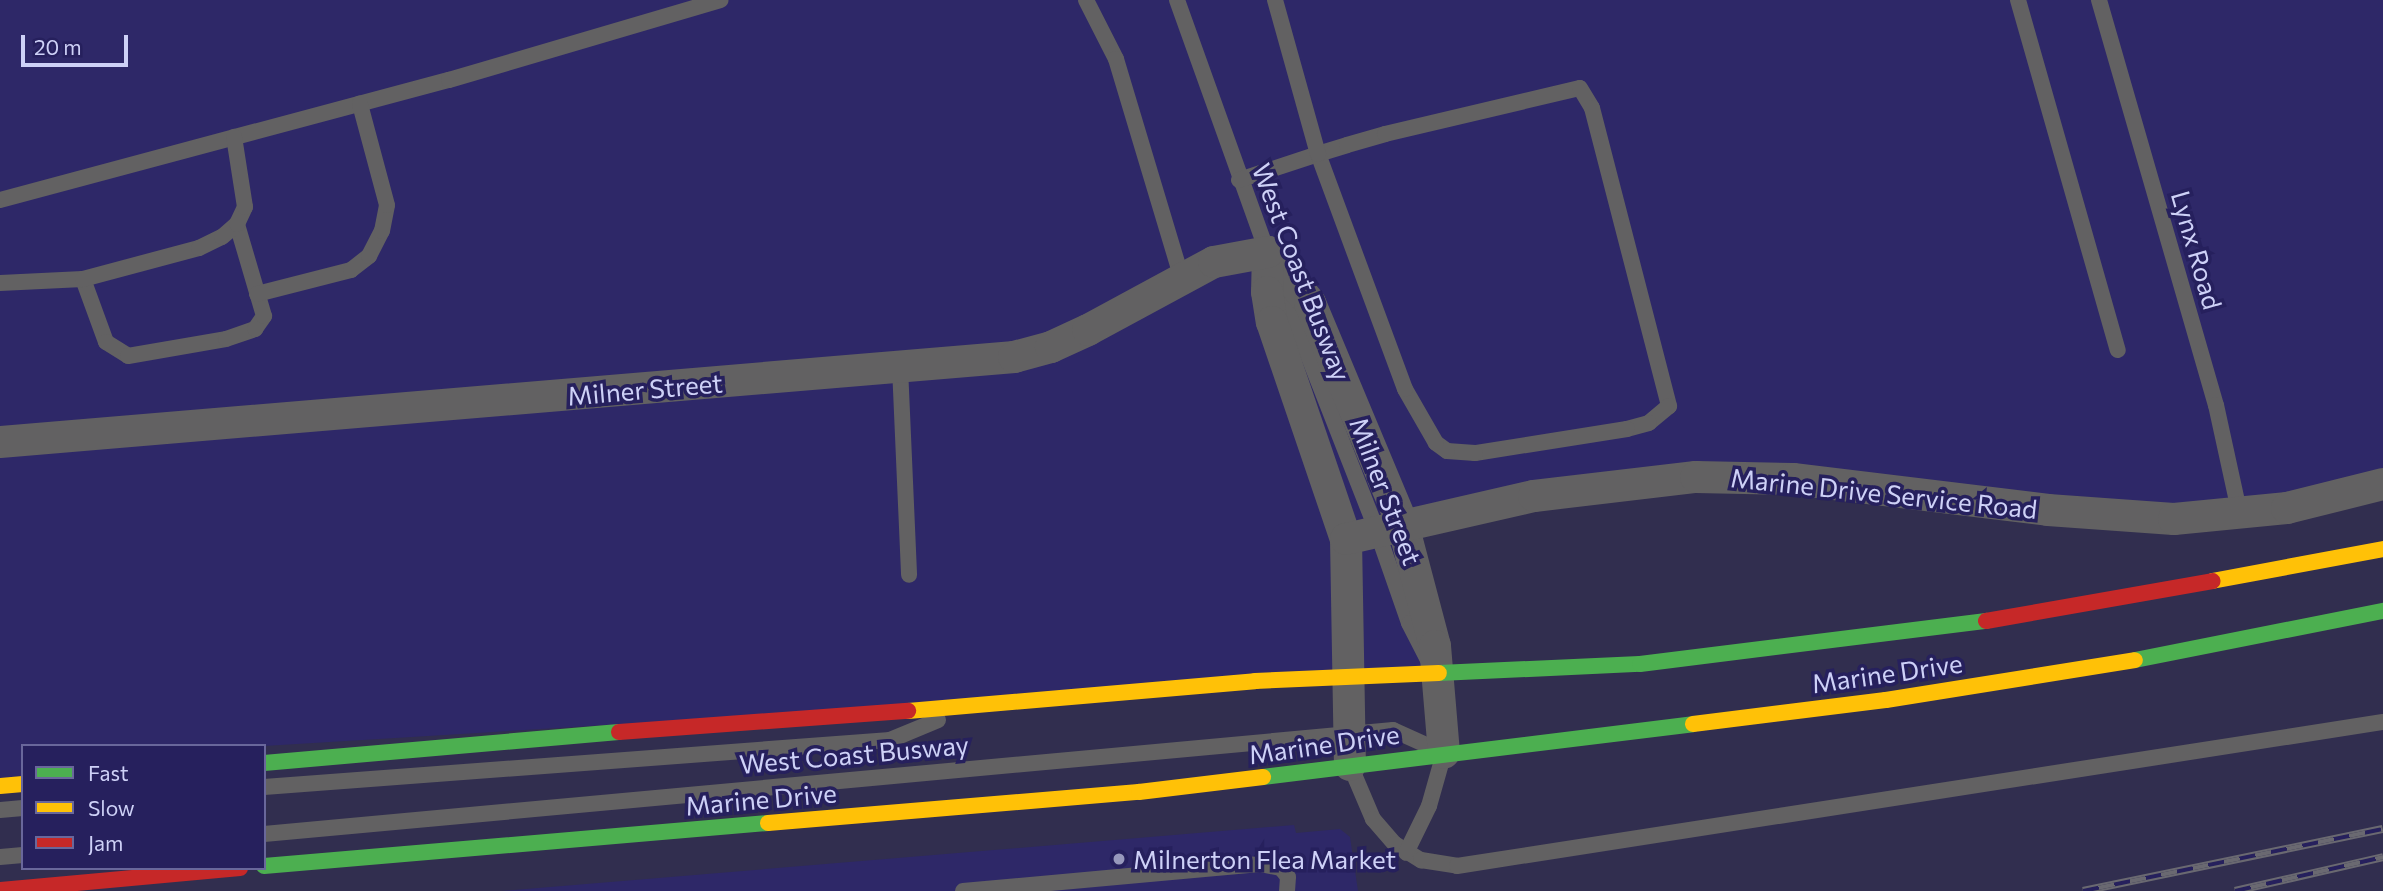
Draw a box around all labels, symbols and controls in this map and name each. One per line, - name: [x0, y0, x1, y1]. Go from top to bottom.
- scale bar: [24, 21, 131, 65]
- text: 20 m: [34, 34, 82, 59]
- street label: West Coast Busway: [1246, 159, 1358, 385]
- street label: Lynx Road: [2165, 187, 2229, 313]
- street label: Milner Street: [566, 367, 724, 411]
- street label: Milner Street: [1344, 413, 1428, 569]
- street label: Marine Drive Service Road: [1729, 461, 2039, 525]
- street label: Marine Drive: [1810, 647, 1964, 699]
- street label: Marine Drive: [1247, 718, 1401, 770]
- street label: West Coast Busway: [738, 728, 970, 780]
- legend: [21, 744, 266, 870]
- text: Fast: [88, 760, 129, 785]
- street label: Marine Drive: [684, 777, 838, 821]
- text: Slow: [88, 795, 135, 820]
- text: Jam: [88, 830, 123, 855]
- place label: Milnerton Flea Market: [1133, 843, 1396, 875]
- marker: Milnerton Flea Market: [1111, 851, 1127, 867]

